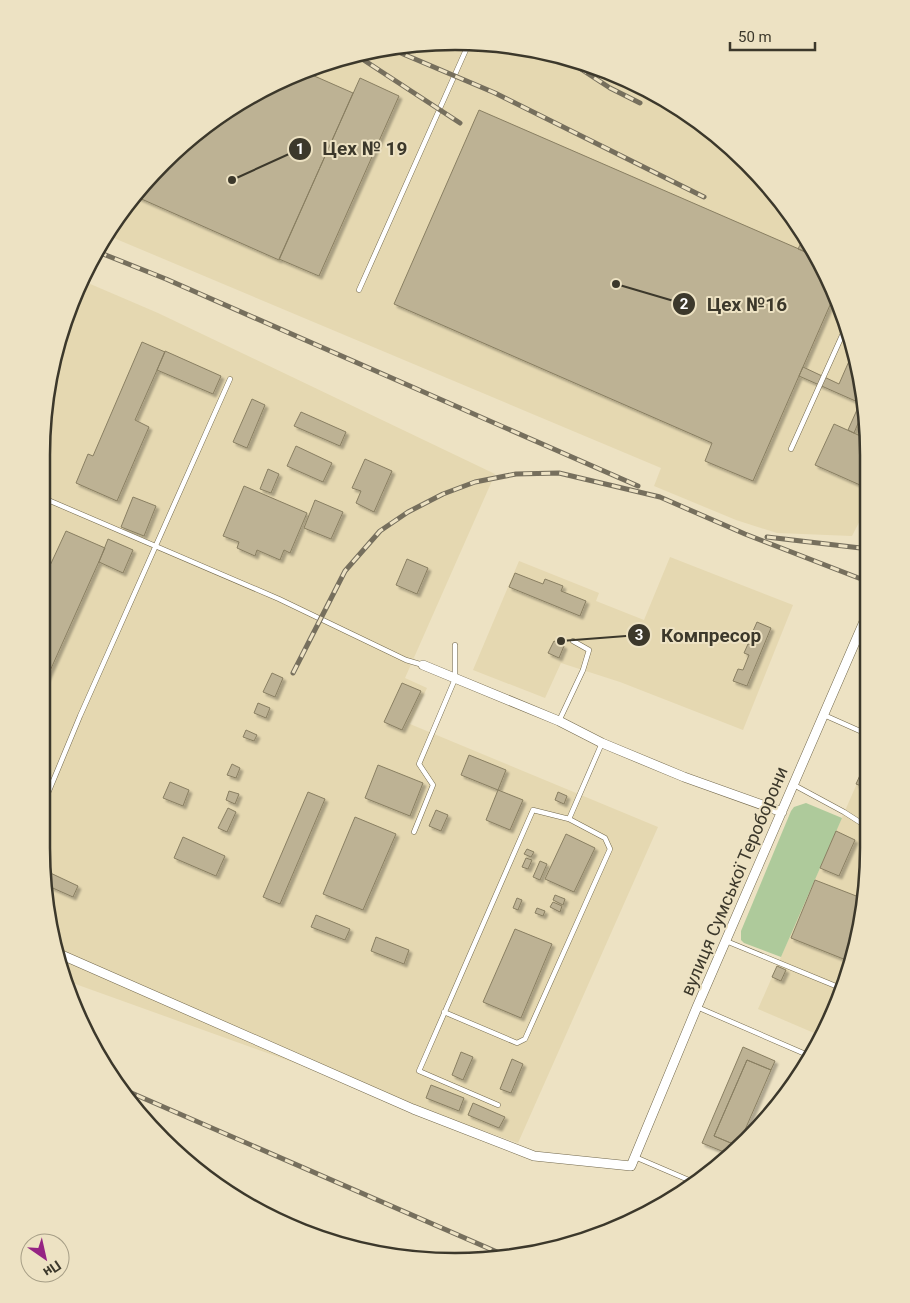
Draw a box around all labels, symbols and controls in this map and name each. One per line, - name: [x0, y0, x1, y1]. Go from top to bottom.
- scale bar: [730, 20, 815, 52]
- text: 50 m: [738, 28, 772, 46]
- callout: Цех № 19: [288, 132, 417, 166]
- text: Цех № 19: [323, 137, 407, 160]
- text: 1: [296, 140, 304, 158]
- callout: Цех №16: [672, 287, 797, 321]
- text: Цех №16: [707, 293, 787, 316]
- text: 2: [680, 295, 689, 313]
- callout: Компресор: [626, 618, 771, 652]
- text: Компресор: [661, 624, 761, 647]
- text: 3: [635, 626, 643, 644]
- street label: вулиця Сумської Тероборони: [676, 763, 792, 999]
- north arrow: [20, 1233, 70, 1283]
- text: Пн: [40, 1257, 64, 1280]

